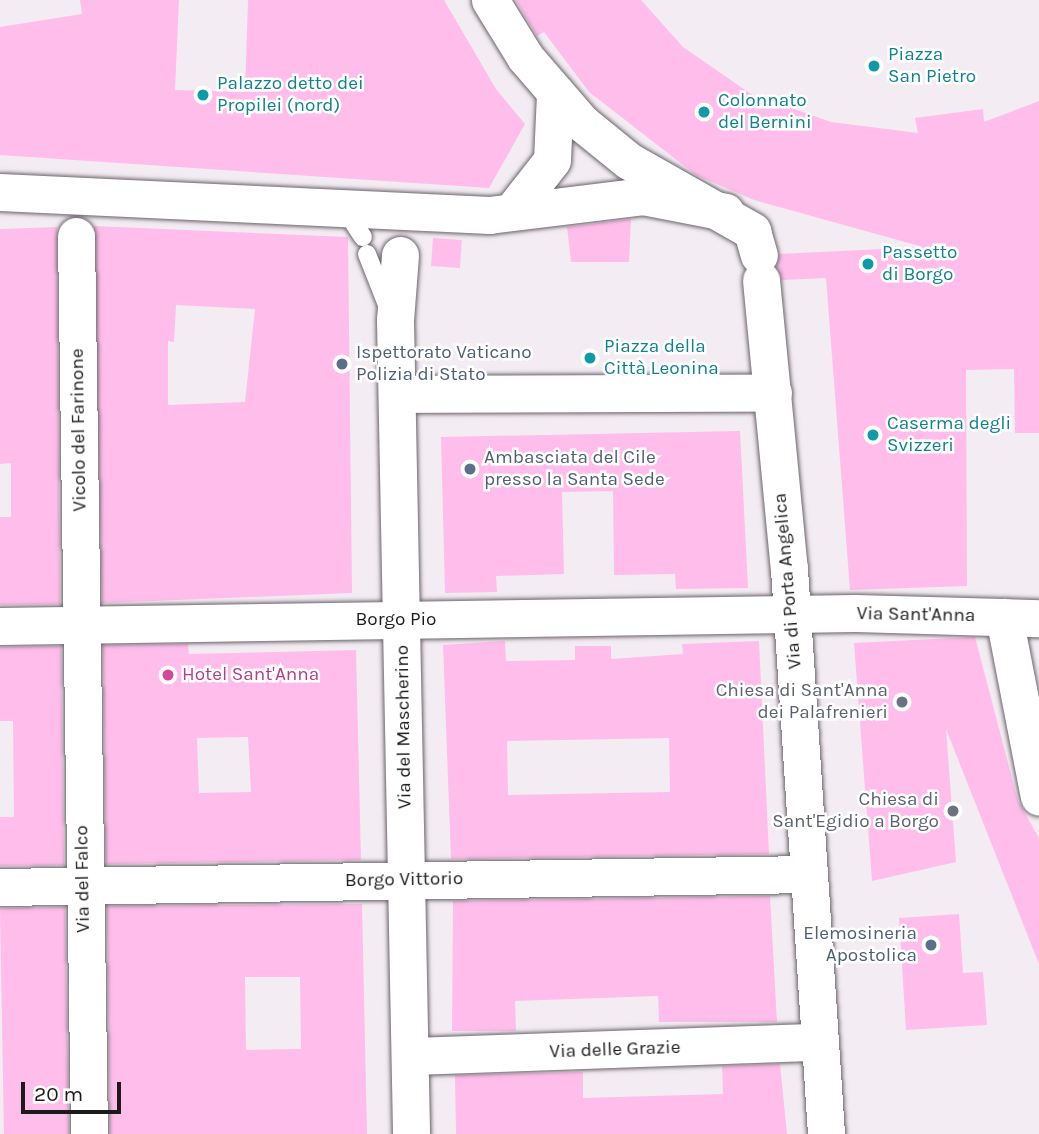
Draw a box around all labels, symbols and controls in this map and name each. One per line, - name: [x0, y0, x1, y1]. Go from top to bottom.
- place label: Piazza San Pietro: [888, 44, 976, 88]
- marker: Piazza San Pietro: [866, 58, 882, 74]
- place label: Palazzo detto dei Propilei (nord): [217, 73, 364, 117]
- marker: Palazzo detto dei Propilei (nord): [195, 87, 211, 103]
- place label: Colonnato del Bernini: [718, 90, 812, 134]
- marker: Colonnato del Bernini: [696, 104, 712, 120]
- place label: Passetto di Borgo: [882, 242, 957, 286]
- marker: Passetto di Borgo: [860, 256, 876, 272]
- place label: Piazza della Città Leonina: [604, 336, 719, 380]
- place label: Ispettorato Vaticano Polizia di Stato: [356, 342, 532, 386]
- street label: Vicolo del Farinone: [66, 348, 92, 512]
- marker: Piazza della Città Leonina: [582, 350, 598, 366]
- marker: Ispettorato Vaticano Polizia di Stato: [334, 356, 350, 372]
- place label: Caserma degli Svizzeri: [887, 413, 1011, 457]
- marker: Caserma degli Svizzeri: [865, 427, 881, 443]
- place label: Ambasciata del Cile presso la Santa Sede: [484, 447, 665, 491]
- marker: Ambasciata del Cile presso la Santa Sede: [462, 461, 478, 477]
- street label: Via di Porta Angelica: [769, 492, 807, 670]
- street label: Via Sant'Anna: [856, 603, 976, 627]
- street label: Borgo Pio: [356, 609, 436, 631]
- street label: Via del Mascherino: [391, 645, 417, 809]
- place label: Hotel Sant'Anna: [182, 664, 319, 686]
- marker: Hotel Sant'Anna: [160, 667, 176, 683]
- place label: Chiesa di Sant'Anna dei Palafrenieri: [716, 680, 888, 724]
- marker: Chiesa di Sant'Anna dei Palafrenieri: [894, 694, 910, 710]
- place label: Chiesa di Sant'Egidio a Borgo: [772, 789, 939, 833]
- marker: Chiesa di Sant'Egidio a Borgo: [945, 803, 961, 819]
- street label: Via del Falco: [71, 825, 95, 933]
- street label: Borgo Vittorio: [345, 868, 463, 892]
- place label: Elemosineria Apostolica: [803, 923, 917, 967]
- marker: Elemosineria Apostolica: [923, 937, 939, 953]
- street label: Via delle Grazie: [549, 1036, 681, 1064]
- scale bar: [24, 1068, 124, 1112]
- text: 20 m: [34, 1082, 83, 1106]

